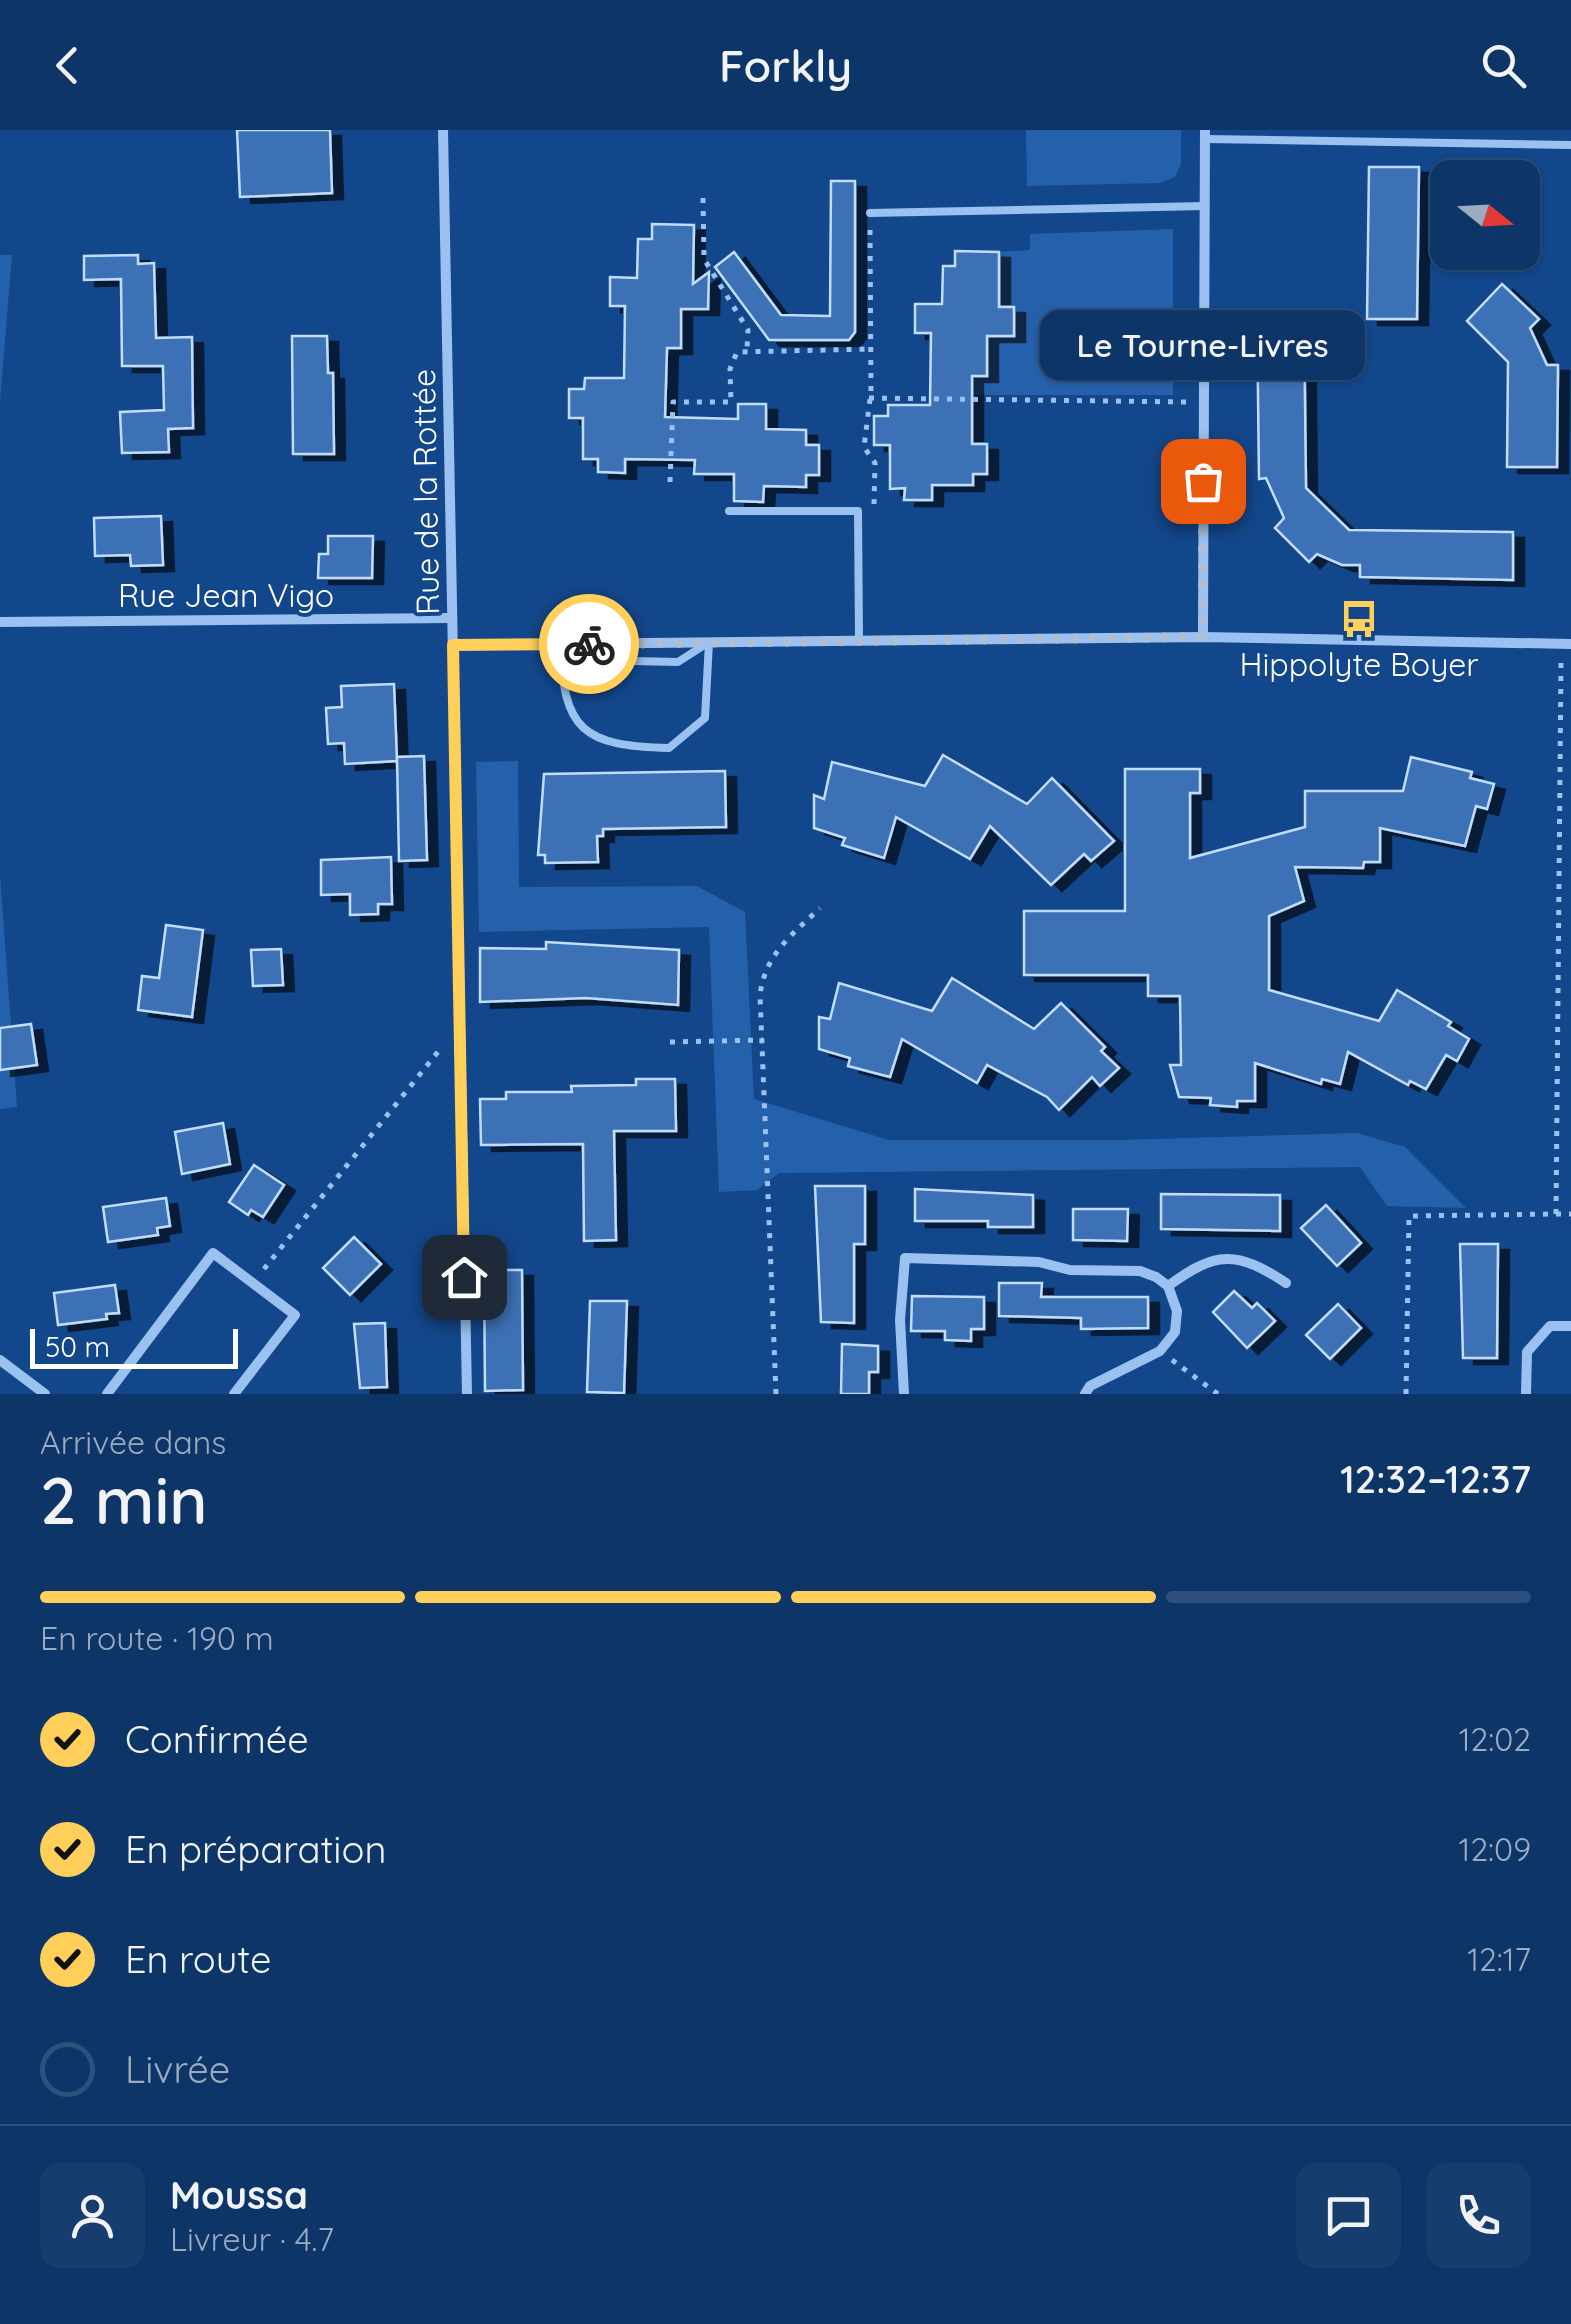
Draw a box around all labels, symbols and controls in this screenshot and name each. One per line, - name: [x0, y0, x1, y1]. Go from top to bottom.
- text: Forkly: [719, 37, 852, 93]
- icon: back: [40, 38, 95, 93]
- icon: search: [1476, 38, 1531, 93]
- north arrow: [1430, 160, 1540, 270]
- map controls: [1430, 160, 1540, 270]
- callout: Le Tourne-Livres: [1040, 311, 1366, 381]
- text: Le Tourne-Livres: [1076, 325, 1329, 365]
- street label: Rue de la Rottée: [403, 369, 447, 615]
- pin: [1161, 439, 1246, 524]
- icon: bag: [1176, 454, 1231, 509]
- street label: Rue Jean Vigo: [118, 575, 334, 615]
- courier: [539, 594, 639, 694]
- bus stop icon: Hippolyte Boyer: [1338, 598, 1380, 640]
- icon: bike: [562, 617, 617, 672]
- place label: Hippolyte Boyer: [1239, 644, 1479, 684]
- pin: [422, 1235, 507, 1320]
- icon: home: [437, 1250, 492, 1305]
- scale bar: [30, 1324, 238, 1368]
- text: 50 m: [45, 1329, 110, 1364]
- text: Arrivée dans: [40, 1422, 226, 1462]
- text: 12:32–12:37: [1340, 1455, 1531, 1503]
- text: 2 min: [40, 1459, 208, 1540]
- text: En route · 190 m: [40, 1618, 274, 1658]
- icon: check: [40, 1712, 95, 1767]
- text: Confirmée: [125, 1715, 309, 1763]
- text: 12:02: [1459, 1719, 1531, 1759]
- icon: check: [40, 1822, 95, 1877]
- text: En préparation: [125, 1825, 386, 1873]
- text: 12:09: [1459, 1829, 1531, 1869]
- icon: check: [40, 1932, 95, 1987]
- text: En route: [125, 1935, 271, 1983]
- text: 12:17: [1467, 1939, 1531, 1979]
- text: Livrée: [125, 2045, 230, 2093]
- button: person: [40, 2163, 145, 2268]
- button: chat: [1296, 2163, 1401, 2268]
- button: phone: [1426, 2163, 1531, 2268]
- text: Moussa: [170, 2171, 308, 2219]
- text: Livreur · 4.7: [170, 2219, 334, 2259]

